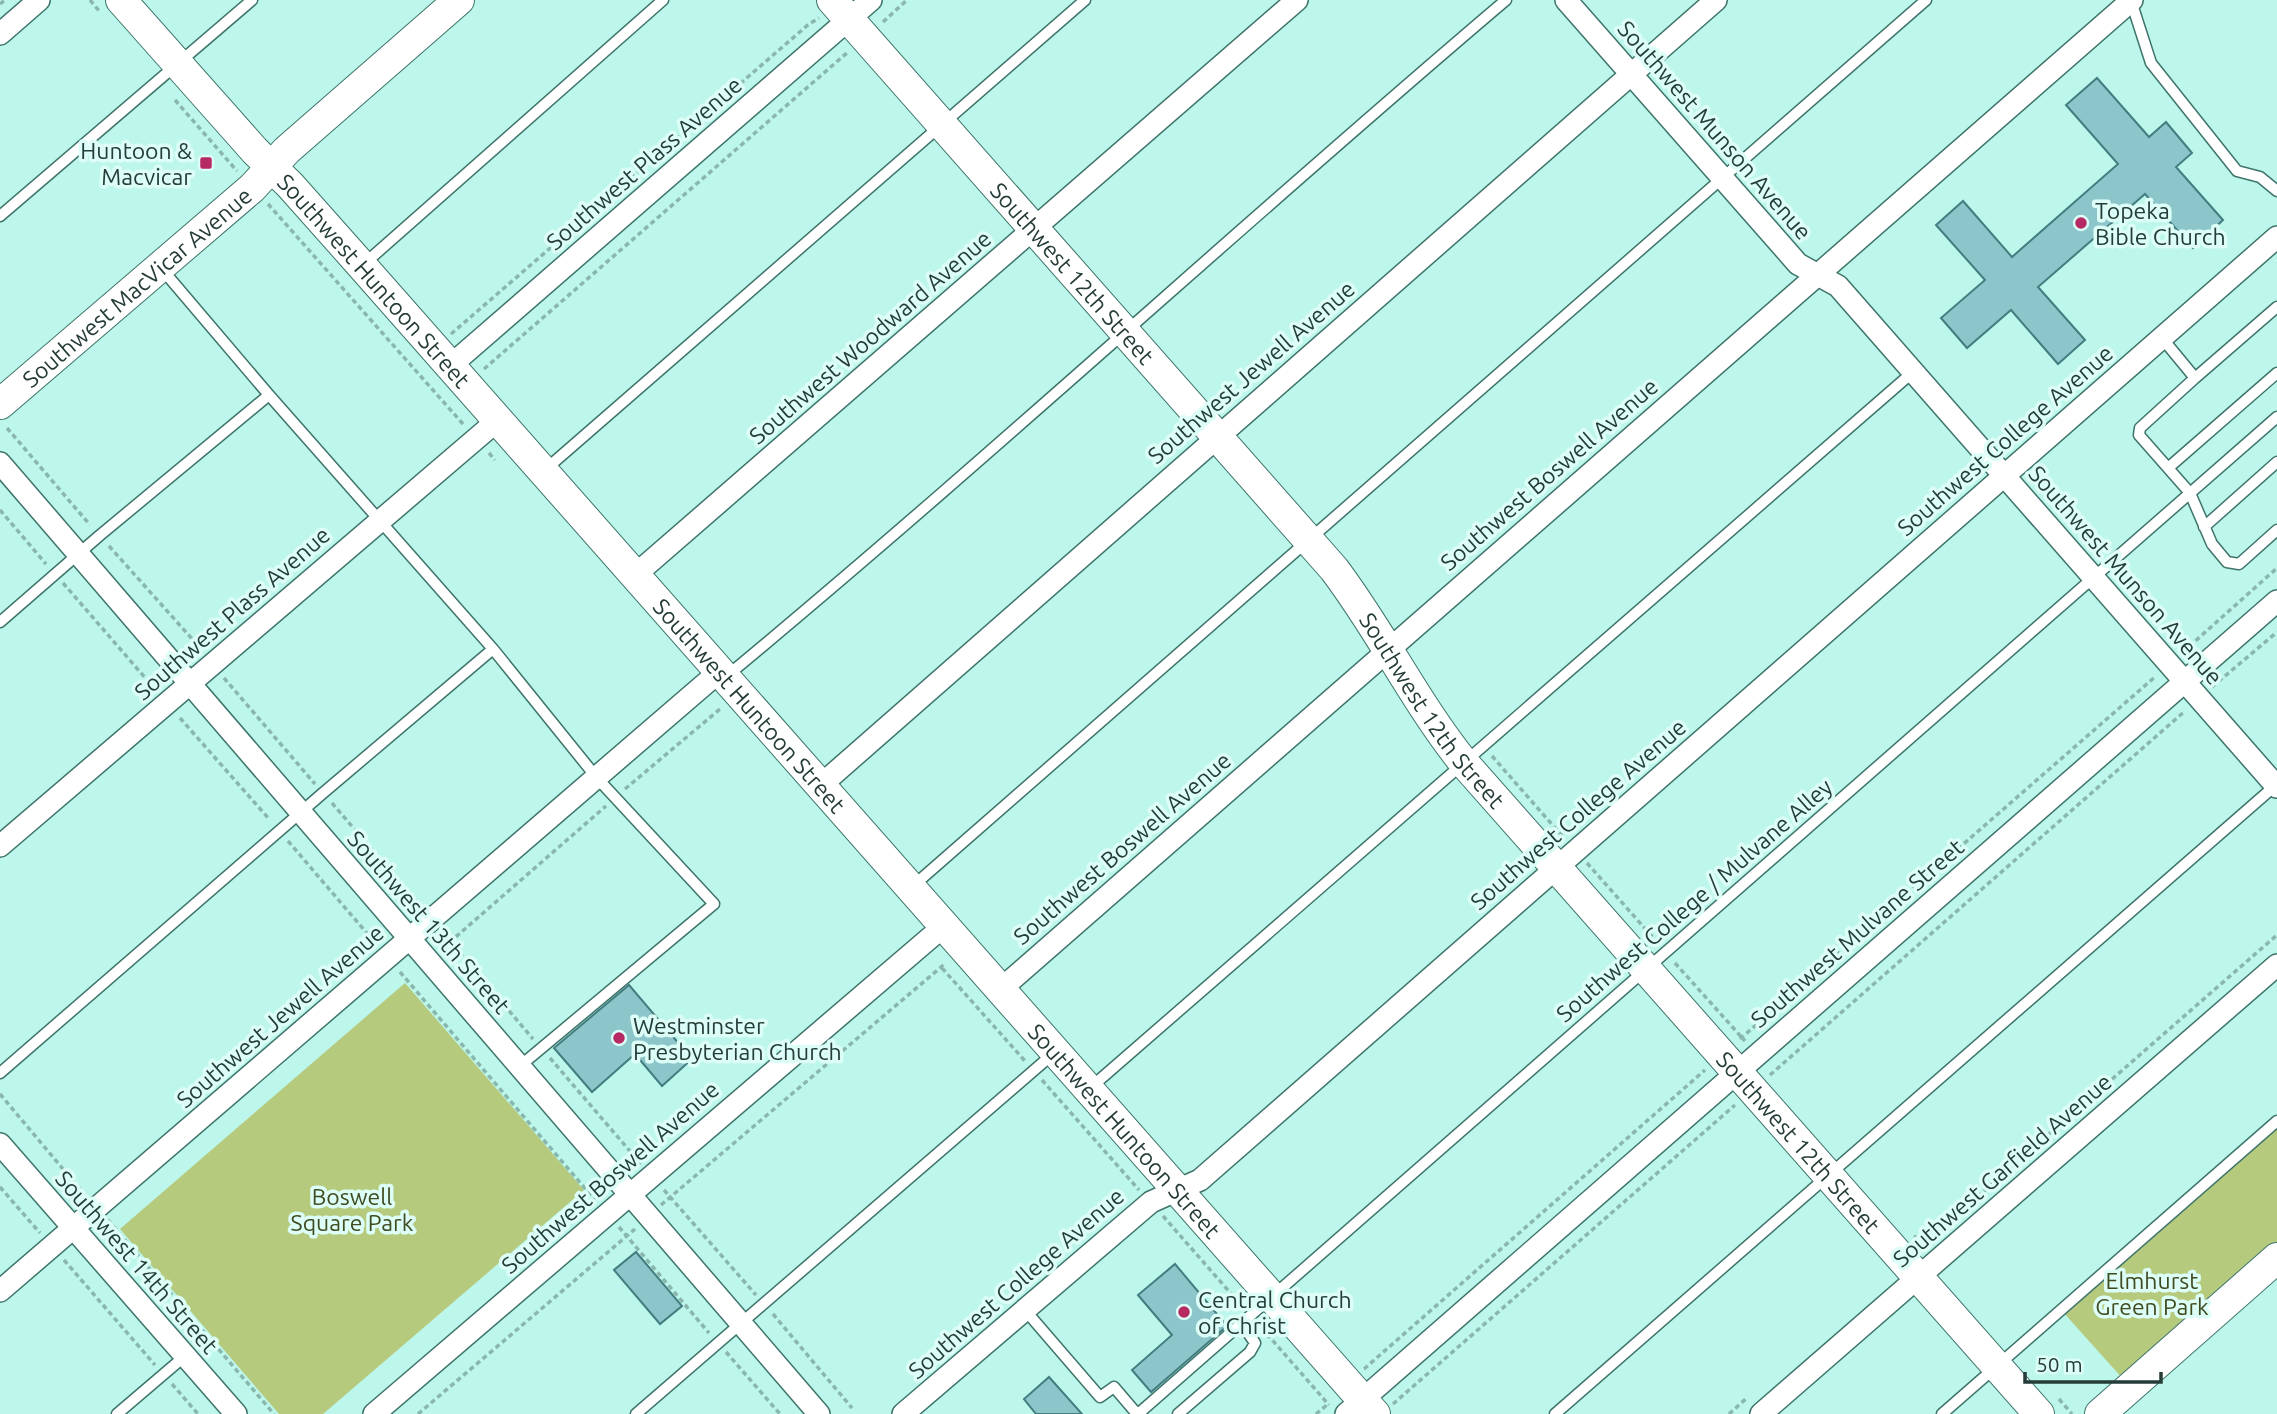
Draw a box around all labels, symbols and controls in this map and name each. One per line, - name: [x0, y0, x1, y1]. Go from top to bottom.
- street label: Southwest Munson Avenue: [1613, 16, 1817, 244]
- street label: Southwest Plass Avenue: [541, 72, 747, 254]
- place label: Huntoon & Macvicar: [80, 138, 192, 189]
- marker: Huntoon & Macvicar: [198, 155, 214, 171]
- street label: Southwest Huntoon Street: [273, 168, 475, 392]
- street label: Southwest 12th Street: [986, 177, 1159, 369]
- street label: Southwest MacVicar Avenue: [17, 182, 256, 392]
- place label: Topeka Bible Church: [2095, 198, 2226, 249]
- marker: Topeka Bible Church: [2073, 215, 2089, 231]
- street label: Southwest Woodward Avenue: [744, 225, 996, 449]
- street label: Southwest Jewell Avenue: [1143, 276, 1359, 468]
- street label: Southwest College Avenue: [1892, 340, 2118, 540]
- street label: Southwest Boswell Avenue: [1436, 373, 1662, 575]
- street label: Southwest Munson Avenue: [2024, 461, 2228, 689]
- street label: Southwest Plass Avenue: [129, 522, 335, 704]
- street label: Southwest Huntoon Street: [649, 593, 851, 817]
- street label: Southwest 12th Street: [1355, 608, 1510, 813]
- street label: Southwest College Avenue: [1465, 714, 1691, 914]
- street label: Southwest Boswell Avenue: [1009, 747, 1235, 949]
- street label: Southwest College / Mulvane Alley: [1551, 774, 1837, 1026]
- street label: Southwest 13th Street: [343, 826, 515, 1018]
- street label: Southwest Mulvane Street: [1746, 834, 1968, 1032]
- street label: Southwest Jewell Avenue: [172, 920, 388, 1112]
- place label: Westminster Presbyterian Church: [633, 1013, 842, 1064]
- street label: Southwest Huntoon Street: [1024, 1019, 1226, 1242]
- marker: Westminster Presbyterian Church: [611, 1030, 627, 1046]
- street label: Southwest 12th Street: [1712, 1046, 1885, 1238]
- street label: Southwest Garfield Avenue: [1888, 1068, 2116, 1272]
- street label: Southwest Boswell Avenue: [497, 1076, 723, 1278]
- street label: Southwest 14th Street: [51, 1166, 223, 1358]
- street label: Southwest College Avenue: [903, 1183, 1129, 1383]
- park label: Boswell Square Park: [291, 1184, 414, 1235]
- park label: Elmhurst Green Park: [2095, 1268, 2209, 1319]
- place label: Central Church of Christ: [1198, 1287, 1352, 1338]
- marker: Central Church of Christ: [1176, 1304, 1192, 1320]
- scale bar: [2025, 1340, 2162, 1384]
- text: 50 m: [2036, 1352, 2083, 1376]

